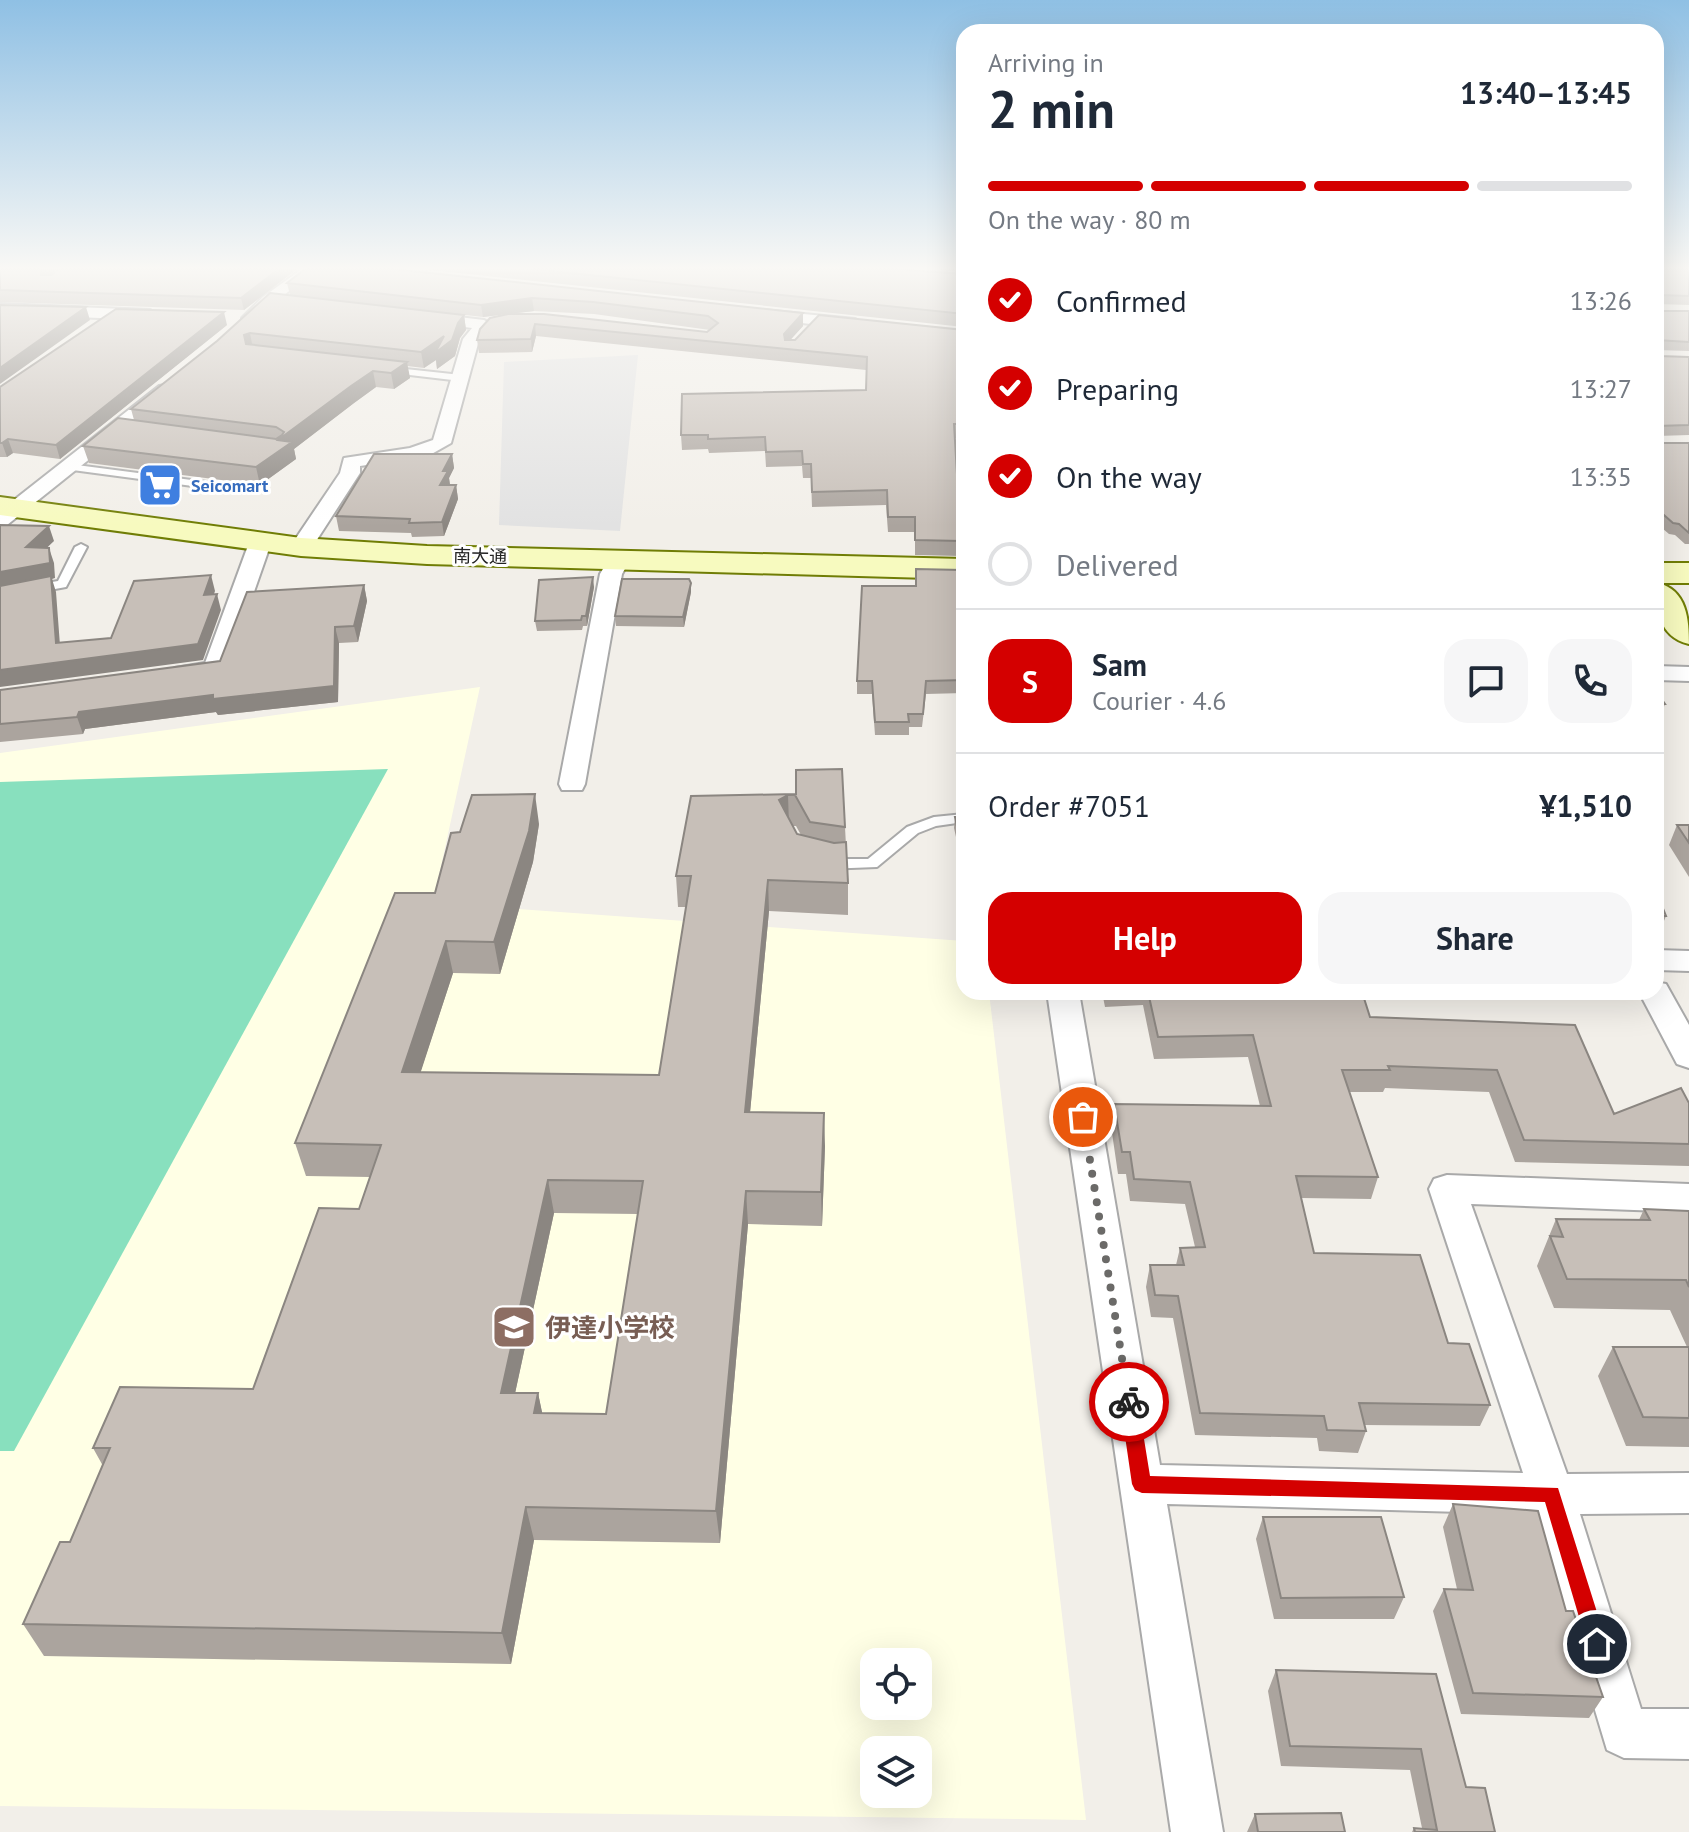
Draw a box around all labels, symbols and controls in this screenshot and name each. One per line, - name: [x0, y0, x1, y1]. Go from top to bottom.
- text: Arriving in: [988, 46, 1104, 79]
- text: 13:40–13:45: [1460, 73, 1632, 112]
- text: 2 min: [988, 75, 1115, 142]
- text: On the way · 80 m: [988, 203, 1191, 236]
- icon: check: [988, 278, 1032, 322]
- text: Confirmed: [1056, 281, 1187, 320]
- text: 13:26: [1570, 284, 1632, 317]
- icon: check: [988, 366, 1032, 410]
- text: Preparing: [1056, 369, 1179, 408]
- text: 13:27: [1570, 372, 1632, 405]
- icon: check: [988, 454, 1032, 498]
- text: On the way: [1056, 457, 1202, 496]
- text: 13:35: [1570, 460, 1632, 493]
- supermarket icon: Seicomart: [136, 461, 184, 509]
- place label: Seicomart: [191, 474, 269, 497]
- street label: 南大通: [453, 544, 507, 568]
- text: Delivered: [1056, 545, 1179, 584]
- button: chat: [1444, 639, 1528, 723]
- button: phone: [1548, 639, 1632, 723]
- text: Sam: [1092, 645, 1147, 684]
- text: S: [1022, 662, 1038, 701]
- text: Courier · 4.6: [1092, 684, 1226, 717]
- text: Order #7051: [988, 786, 1150, 825]
- text: ¥1,510: [1539, 786, 1632, 825]
- button: Help: [988, 892, 1302, 984]
- button: Share: [1318, 892, 1632, 984]
- pin: [1049, 1083, 1117, 1151]
- icon: bag: [1061, 1095, 1105, 1139]
- school or university icon: 伊達小学校: [490, 1303, 538, 1351]
- place label: 伊達小学校: [545, 1311, 675, 1344]
- courier: [1089, 1362, 1169, 1442]
- icon: bike: [1107, 1380, 1151, 1424]
- pin: [1563, 1610, 1631, 1678]
- icon: home: [1575, 1622, 1619, 1666]
- map controls: [860, 1648, 932, 1808]
- button: locate: [860, 1648, 932, 1720]
- button: layers: [860, 1736, 932, 1808]

